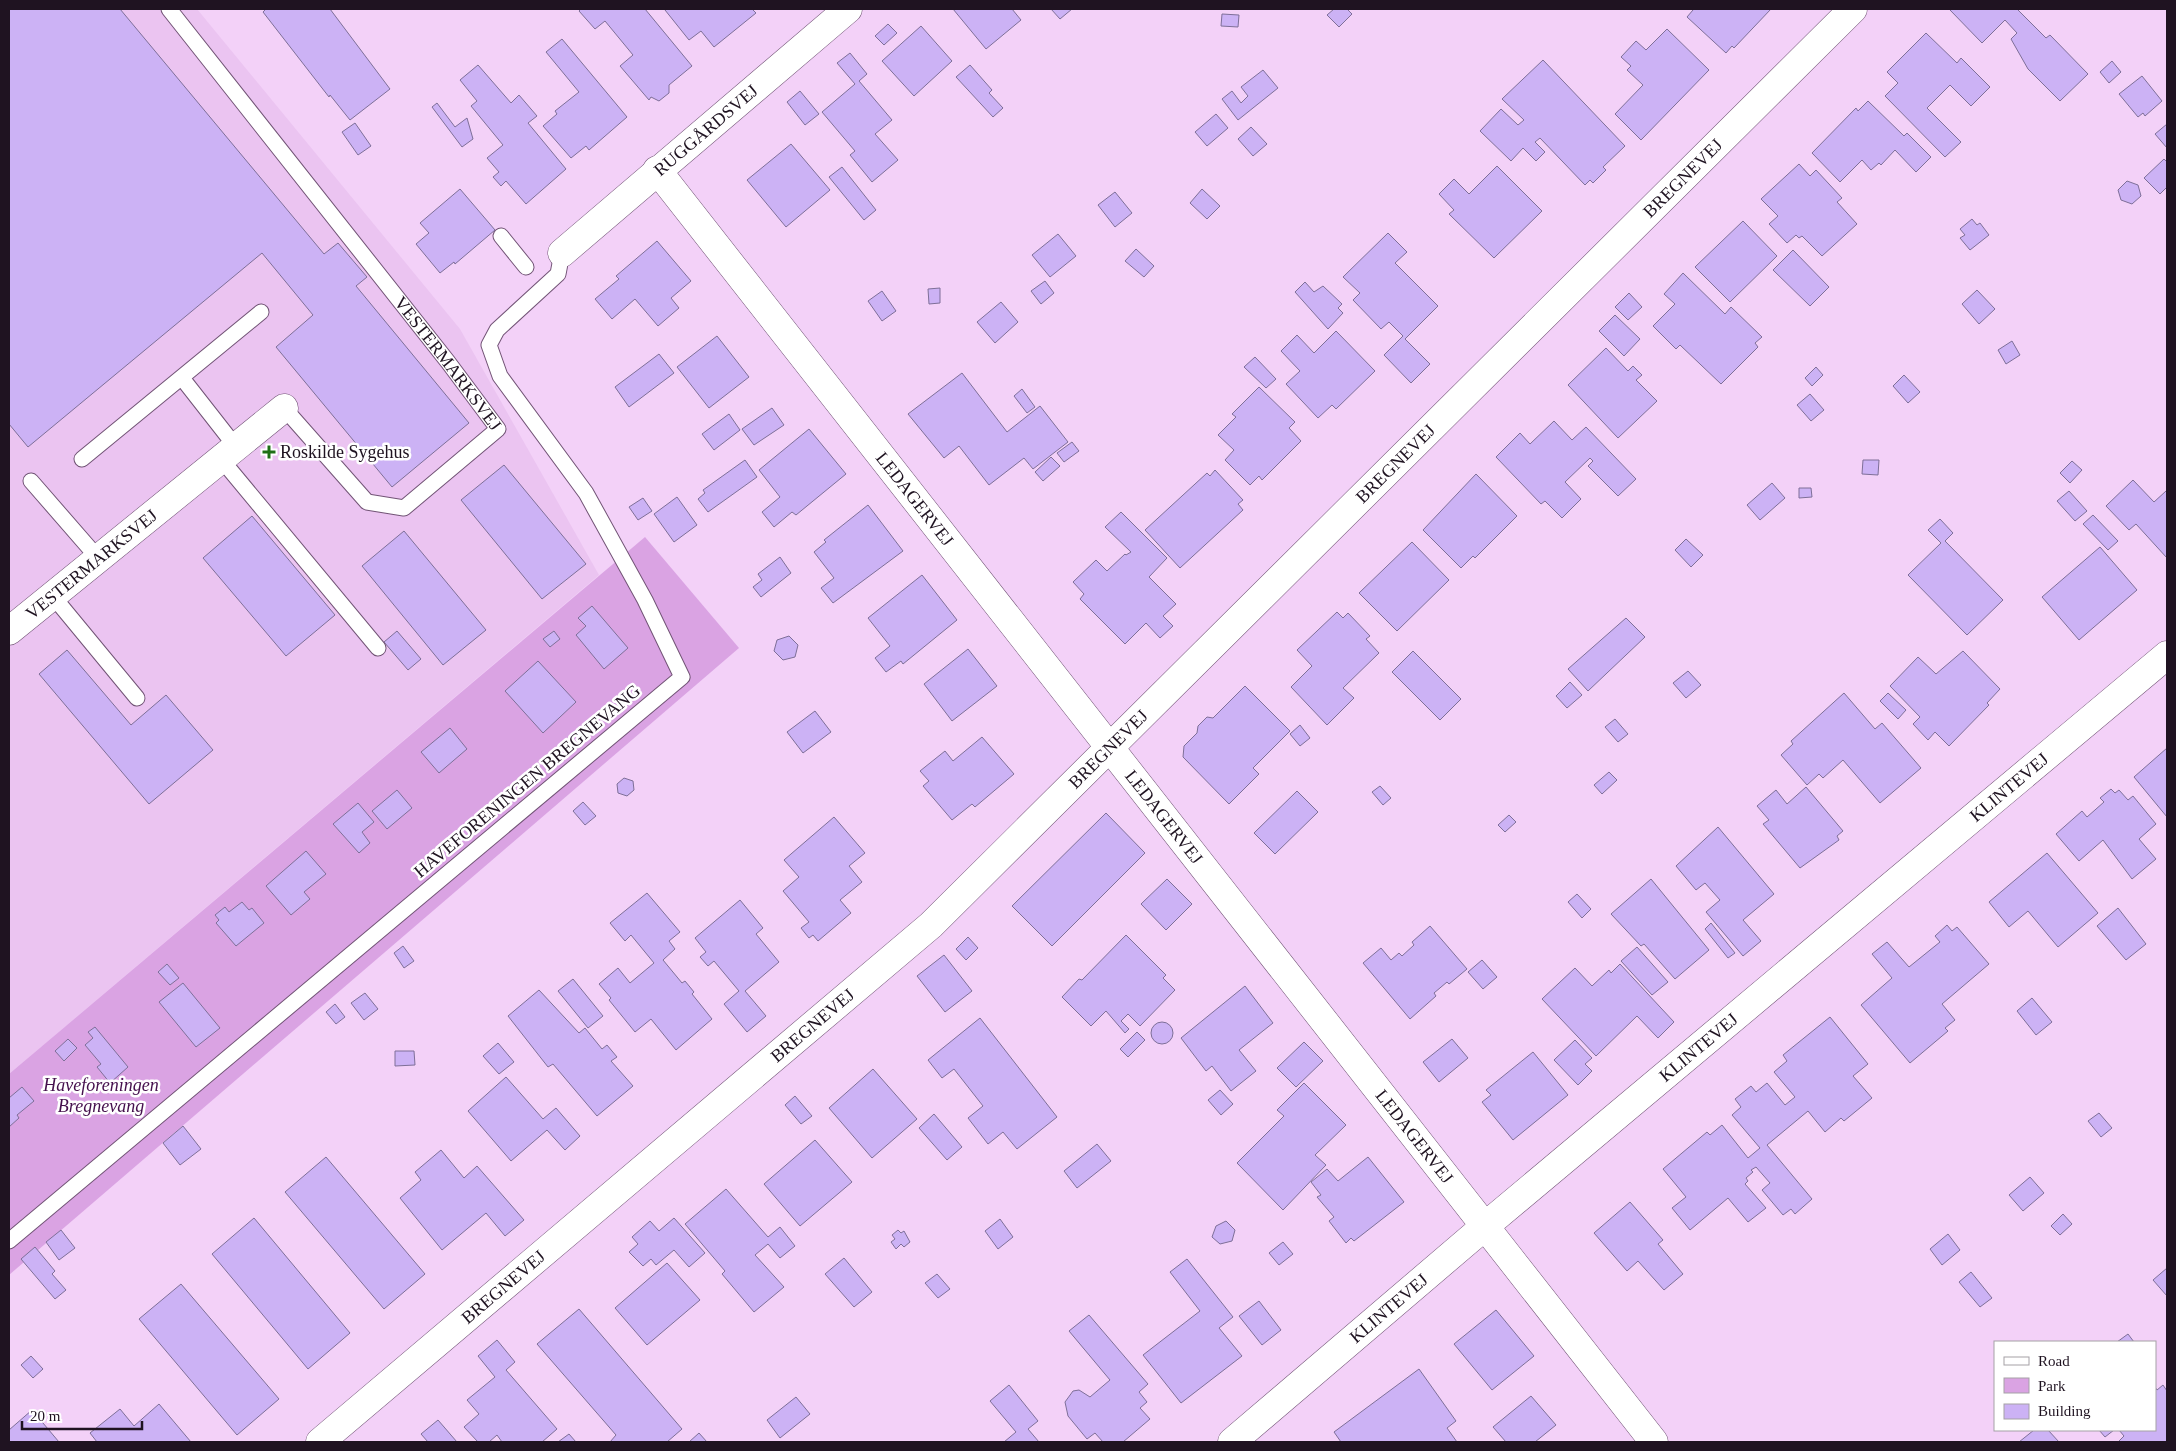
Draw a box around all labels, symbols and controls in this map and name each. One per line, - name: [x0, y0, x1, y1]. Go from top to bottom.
- street label: RUGGÅRDSVEJ: [650, 81, 762, 180]
- street label: BREGNEVEJ: [1639, 135, 1726, 222]
- street label: VESTERMARKSVEJ: [390, 293, 505, 434]
- street label: BREGNEVEJ: [1352, 420, 1439, 507]
- place label: Roskilde Sygehus: [280, 442, 410, 462]
- marker: Roskilde Sygehus: [262, 445, 276, 459]
- street label: LEDAGERVEJ: [872, 448, 958, 550]
- street label: VESTERMARKSVEJ: [22, 505, 161, 623]
- street label: HAVEFORENINGEN BREGNEVANG: [410, 681, 644, 881]
- street label: BREGNEVEJ: [1064, 706, 1152, 792]
- street label: KLINTEVEJ: [1966, 749, 2052, 826]
- street label: LEDAGERVEJ: [1121, 766, 1207, 868]
- street label: BREGNEVEJ: [767, 984, 858, 1066]
- street label: KLINTEVEJ: [1655, 1009, 1742, 1086]
- park label: Haveforeningen Bregnevang: [42, 1075, 159, 1116]
- street label: LEDAGERVEJ: [1372, 1086, 1457, 1187]
- street label: BREGNEVEJ: [457, 1246, 549, 1328]
- street label: KLINTEVEJ: [1346, 1270, 1432, 1347]
- legend: [1994, 1341, 2156, 1431]
- text: Road: [2038, 1353, 2070, 1369]
- text: Park: [2038, 1378, 2066, 1394]
- scale bar: [22, 1398, 142, 1430]
- text: Building: [2038, 1403, 2091, 1419]
- text: 20 m: [30, 1408, 61, 1424]

